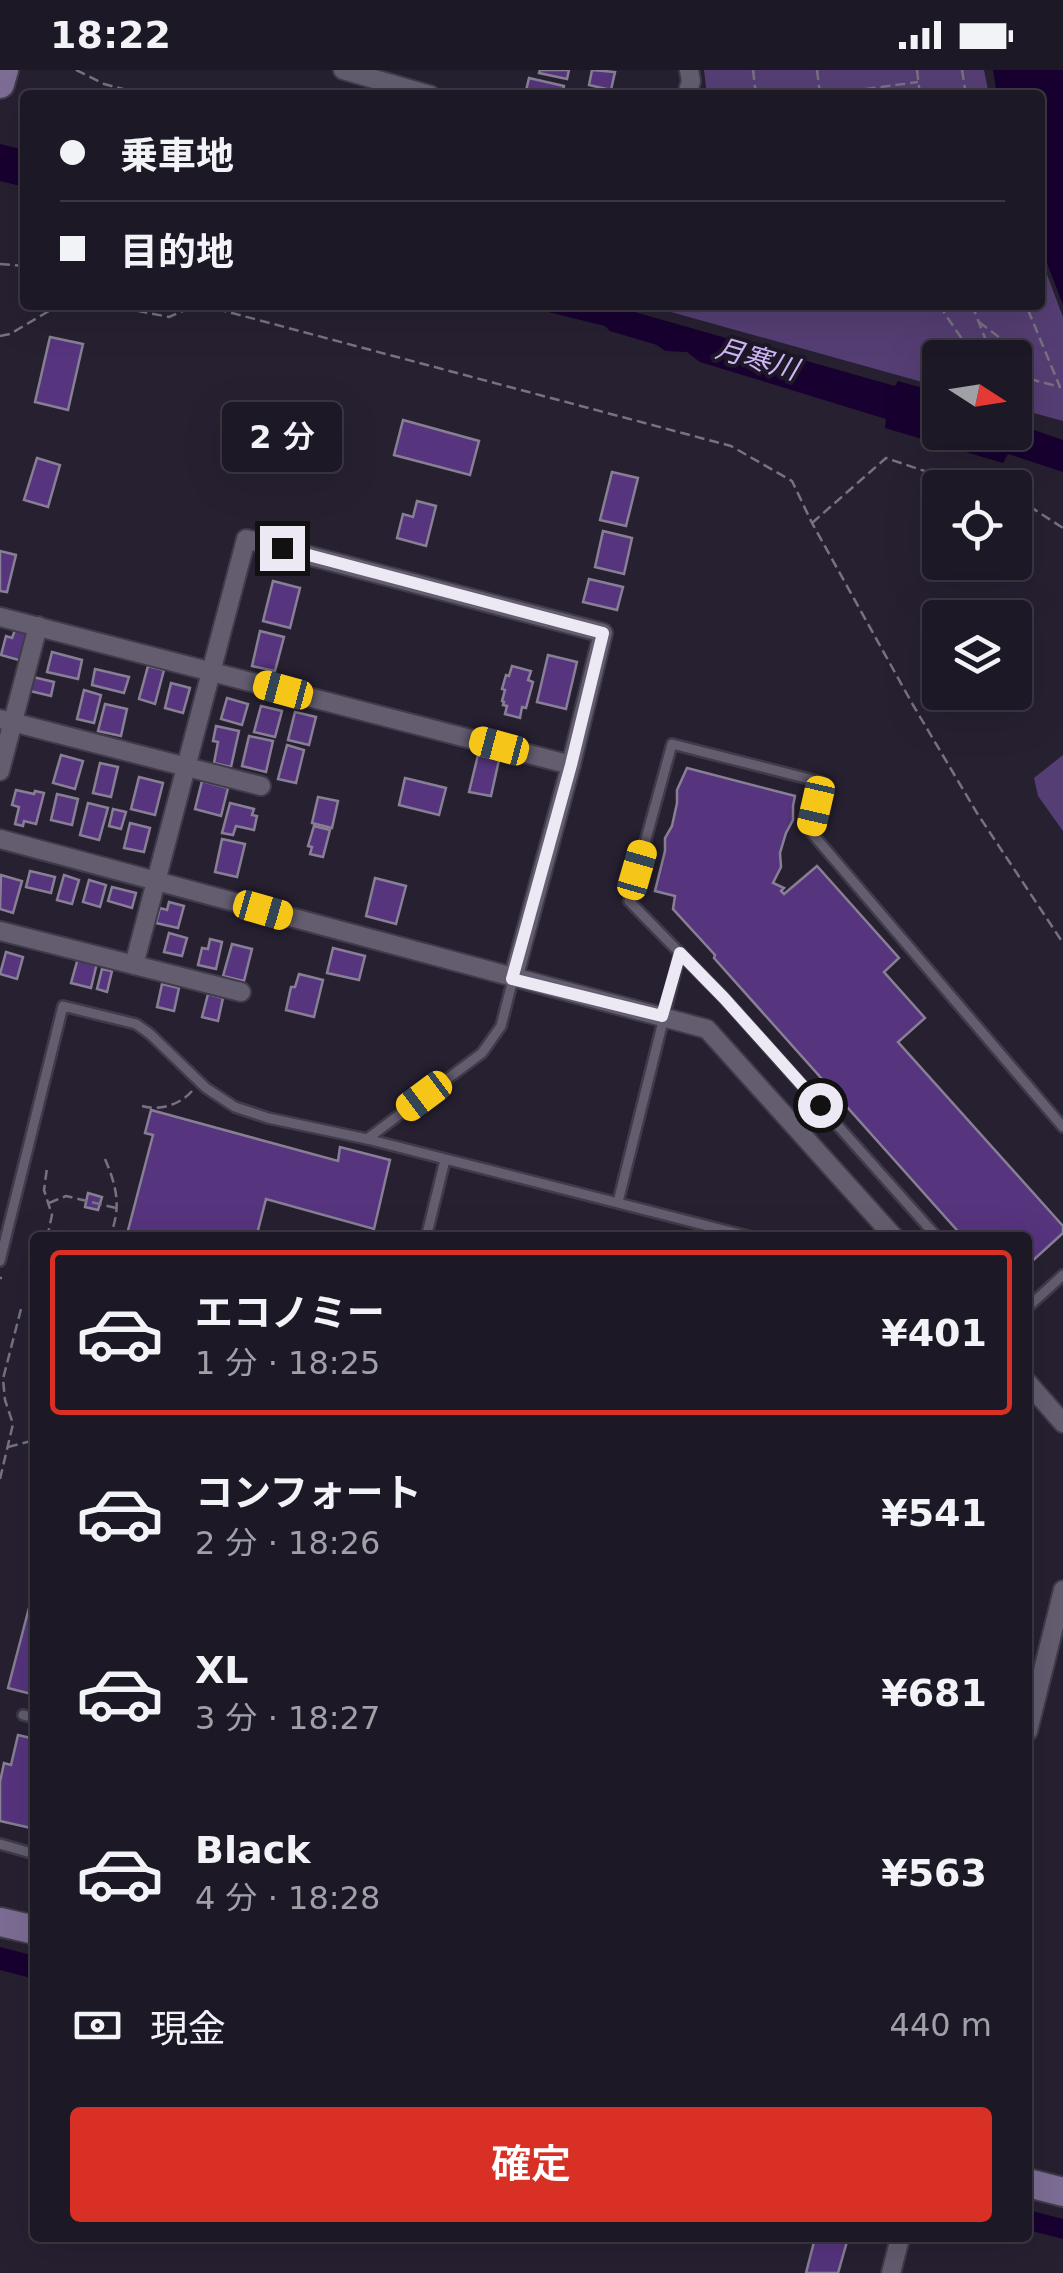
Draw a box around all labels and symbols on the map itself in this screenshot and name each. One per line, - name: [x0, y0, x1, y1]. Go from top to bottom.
- water label: 月寒川: [712, 332, 805, 387]
- north arrow: [922, 340, 1032, 450]
- callout: 2 分: [222, 403, 342, 473]
- route end: [260, 526, 305, 571]
- car: [250, 668, 316, 712]
- car: [466, 724, 532, 768]
- car: [795, 773, 837, 839]
- car: [614, 837, 660, 903]
- car: [230, 887, 296, 933]
- car: [391, 1066, 457, 1126]
- route start: [798, 1083, 843, 1128]

